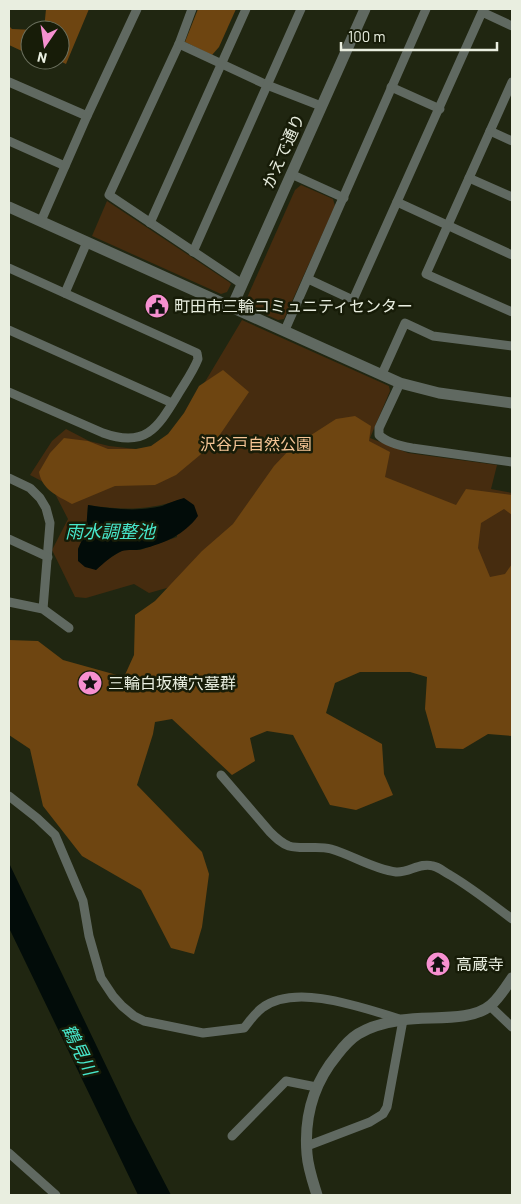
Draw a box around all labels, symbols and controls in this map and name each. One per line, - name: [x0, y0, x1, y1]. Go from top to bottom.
- north arrow: [20, 20, 70, 70]
- scale bar: [341, 20, 497, 52]
- text: 100 m: [348, 27, 386, 45]
- text: N: [36, 49, 48, 67]
- street label: かえで通り: [258, 111, 307, 191]
- public building icon: 町田市三輪コミュニティセンター: [144, 293, 170, 319]
- place label: 町田市三輪コミュニティセンター: [174, 296, 413, 315]
- park label: 沢谷戸自然公園: [200, 434, 312, 453]
- water label: 雨水調整池: [65, 520, 157, 542]
- place icon: 三輪白坂横穴墓群: [77, 670, 103, 696]
- place label: 三輪白坂横穴墓群: [108, 673, 236, 692]
- temple icon: 高蔵寺: [425, 951, 451, 977]
- place label: 高蔵寺: [456, 954, 504, 973]
- water label: 鶴見川: [58, 1020, 102, 1080]

